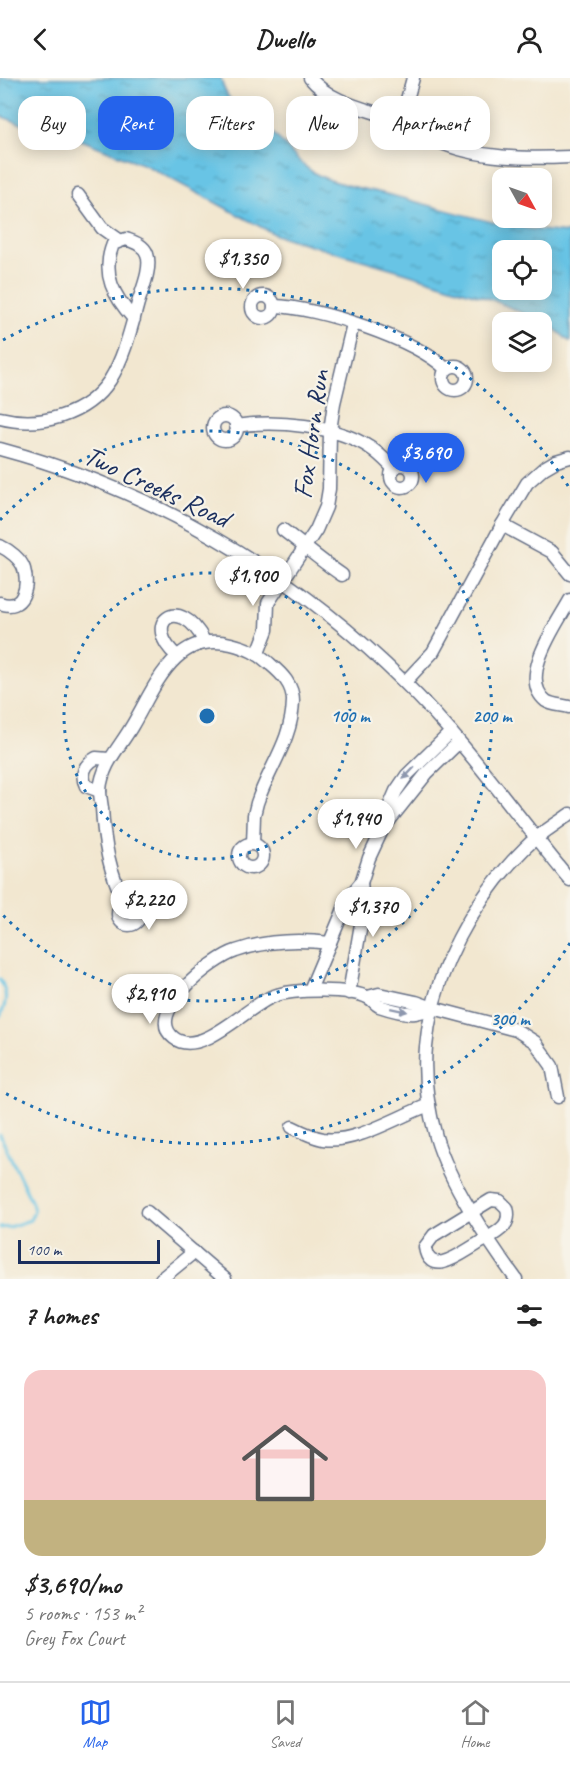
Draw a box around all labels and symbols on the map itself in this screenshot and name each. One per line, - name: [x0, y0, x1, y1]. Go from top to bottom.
- north arrow: [492, 168, 552, 228]
- pin: $1,350: [194, 239, 292, 290]
- street label: Fox Horn Run: [284, 366, 337, 501]
- pin: $3,690: [377, 433, 475, 484]
- street label: Two Creeks Road: [79, 438, 239, 537]
- pin: $1,900: [204, 556, 302, 607]
- text: 100 m: [331, 705, 371, 727]
- text: 200 m: [473, 705, 513, 727]
- centre of rings: [197, 706, 217, 726]
- one-way arrow: [402, 766, 416, 781]
- pin: $1,940: [307, 799, 405, 850]
- pin: $2,220: [100, 880, 198, 931]
- pin: $1,370: [324, 887, 422, 938]
- pin: $2,910: [101, 974, 199, 1025]
- one-way arrow: [390, 1006, 409, 1015]
- text: 300 m: [491, 1008, 531, 1030]
- scale bar: [18, 1237, 160, 1264]

